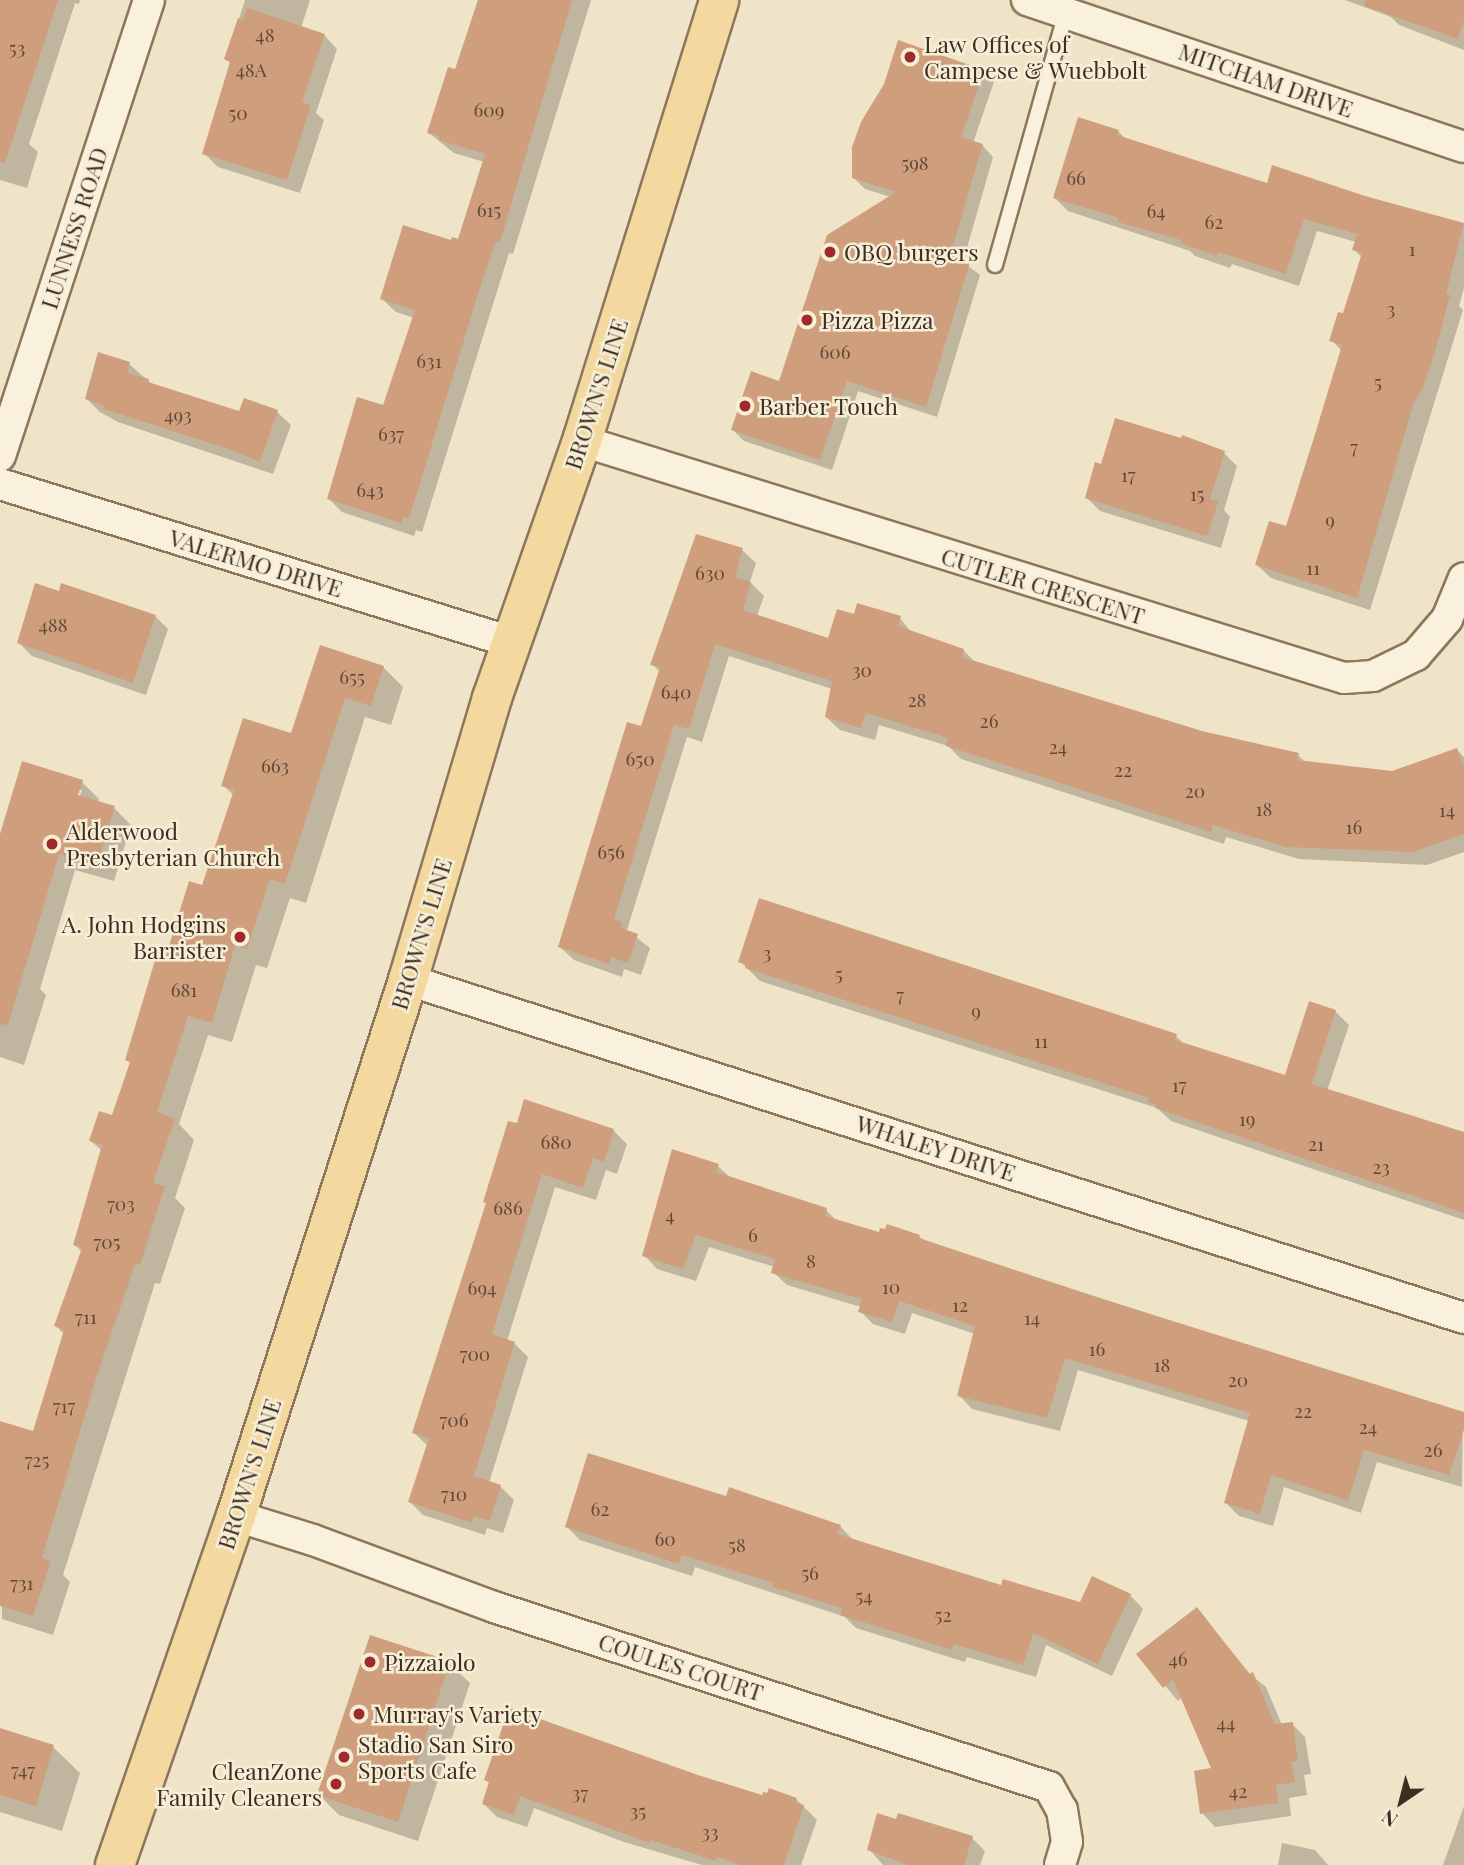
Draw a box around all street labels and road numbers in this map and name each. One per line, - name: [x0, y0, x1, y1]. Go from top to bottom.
- street label: MITCHAM DRIVE: [1175, 37, 1357, 123]
- street label: LUNNESS ROAD: [35, 144, 113, 312]
- street label: BROWN'S LINE: [559, 315, 633, 473]
- street label: VALERMO DRIVE: [166, 524, 346, 602]
- street label: CUTLER CRESCENT: [938, 542, 1148, 630]
- street label: BROWN'S LINE: [385, 855, 457, 1013]
- street label: WHALEY DRIVE: [852, 1109, 1020, 1187]
- street label: BROWN'S LINE: [212, 1395, 286, 1553]
- street label: COULES COURT: [595, 1627, 767, 1707]

